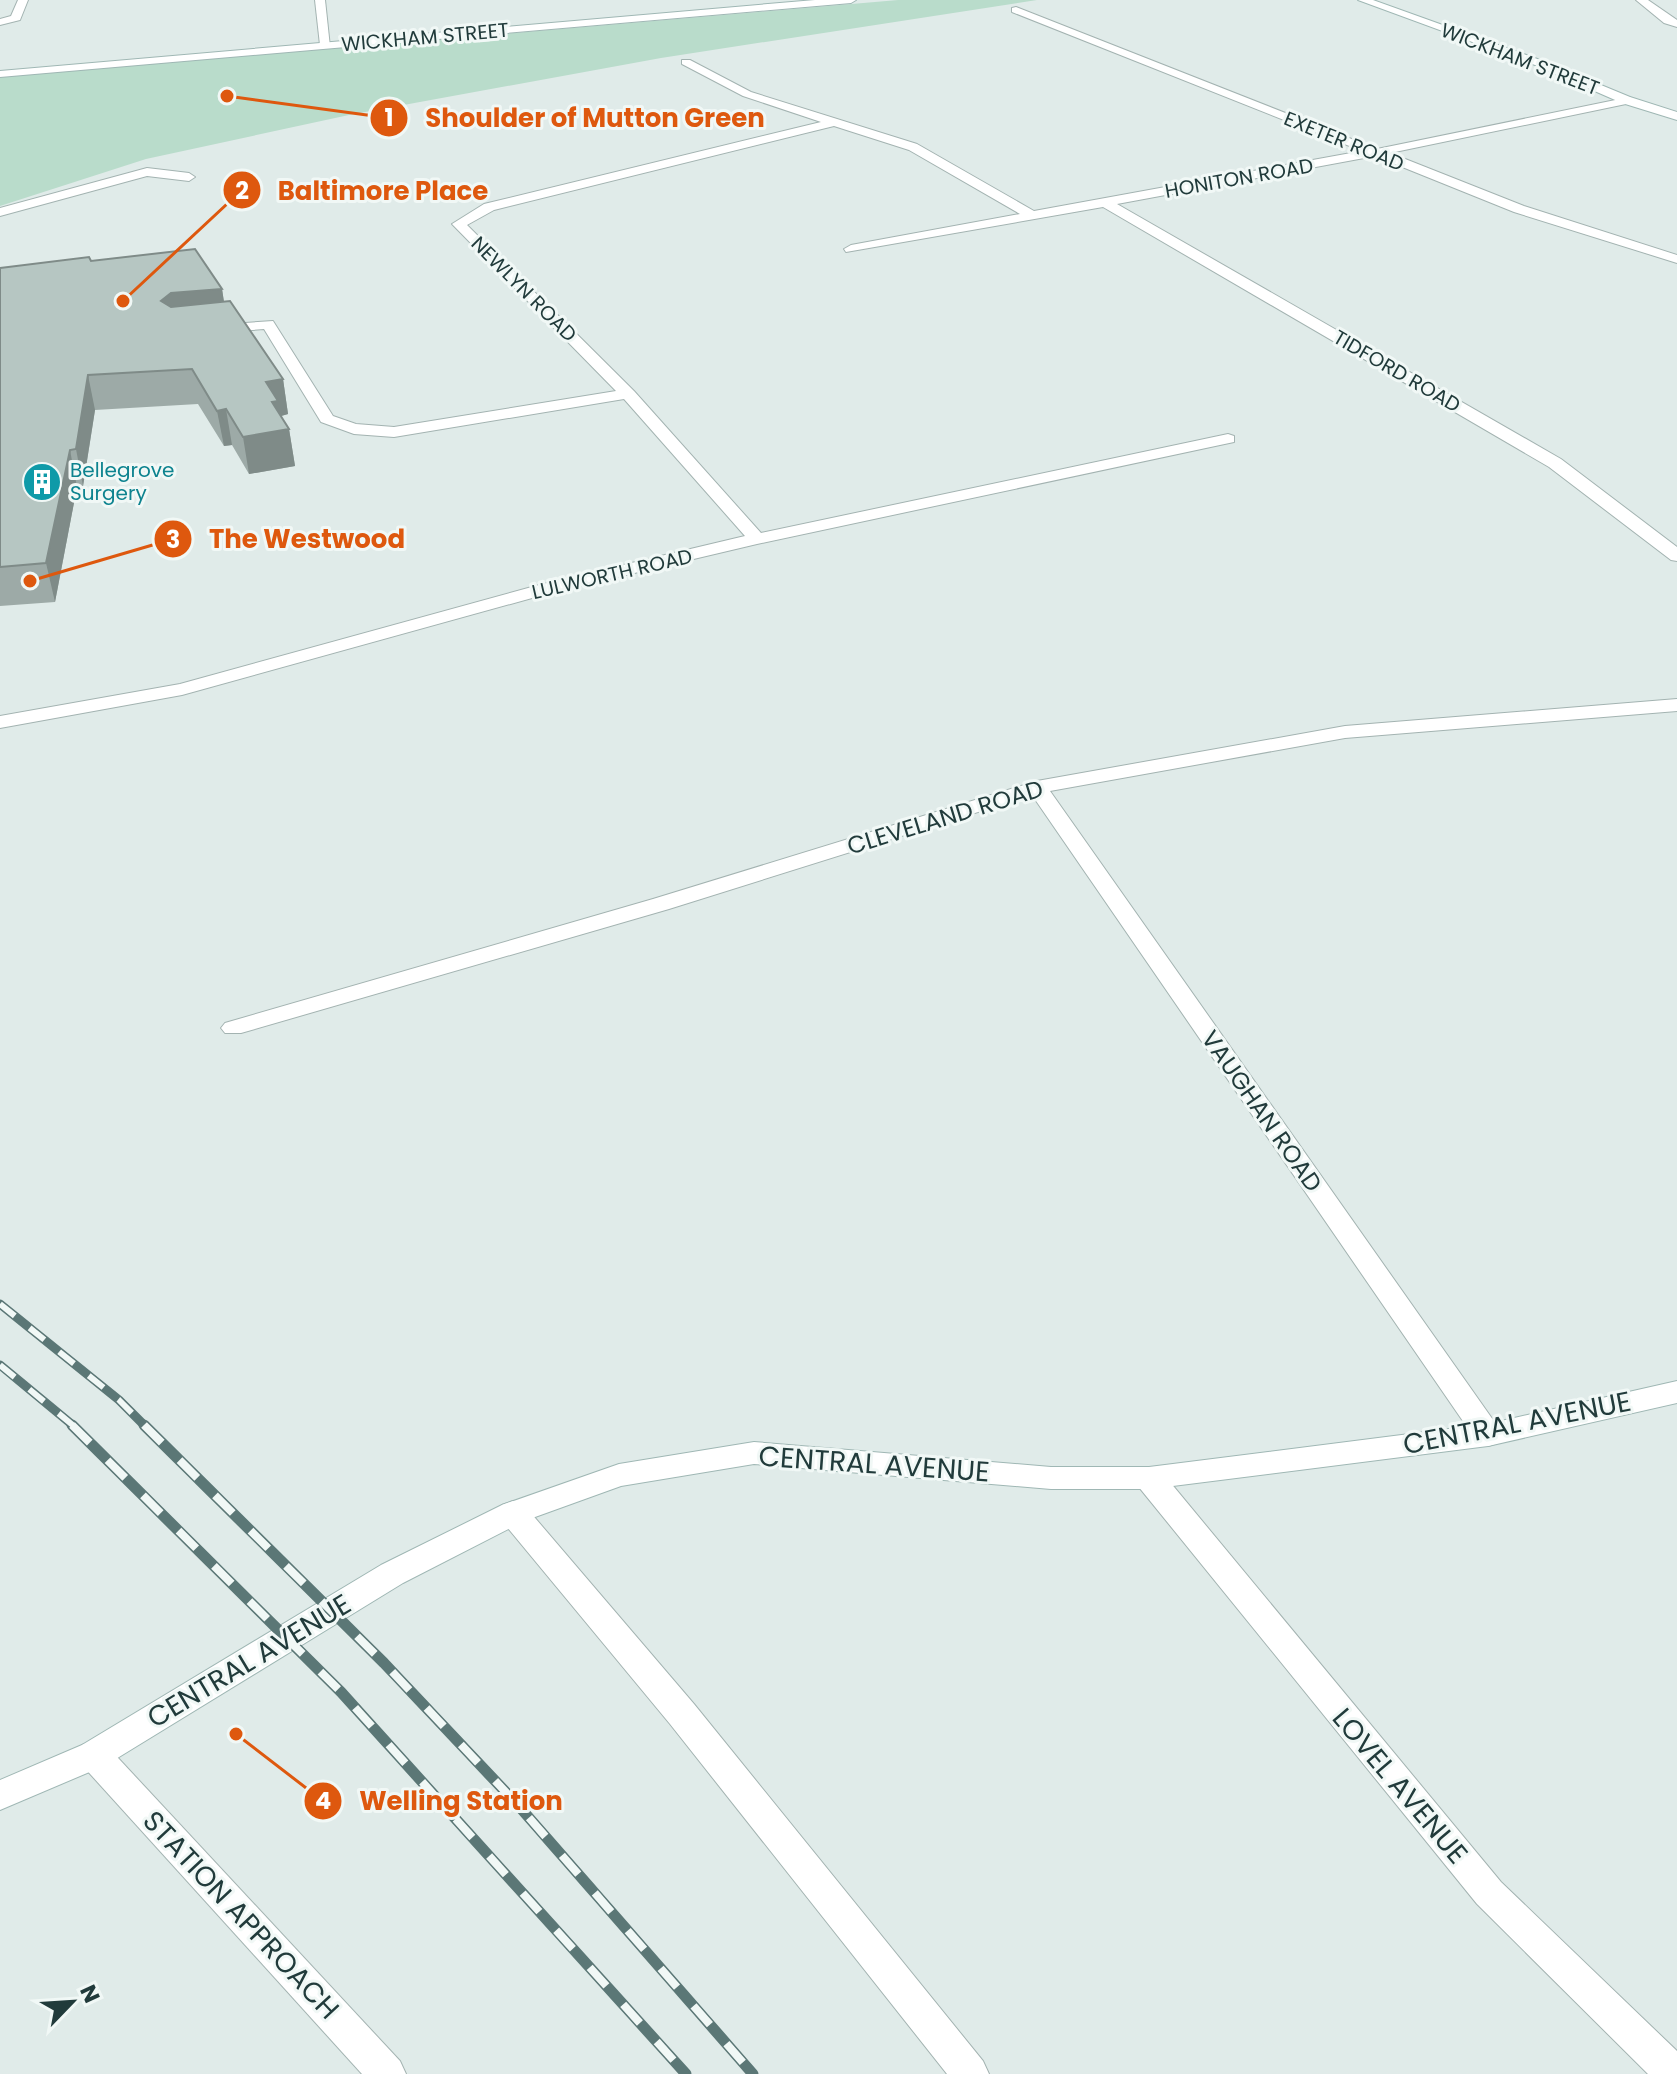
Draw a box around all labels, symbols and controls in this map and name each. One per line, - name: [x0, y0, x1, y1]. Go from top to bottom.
- street label: WICKHAM STREET: [340, 16, 510, 58]
- street label: WICKHAM STREET: [1437, 16, 1604, 102]
- callout: Shoulder of Mutton Green: [369, 93, 781, 143]
- text: Shoulder of Mutton Green: [425, 100, 765, 136]
- text: 1: [384, 101, 394, 134]
- street label: EXETER ROAD: [1280, 104, 1408, 178]
- street label: HONITON ROAD: [1163, 151, 1315, 205]
- callout: Baltimore Place: [222, 165, 504, 215]
- text: Baltimore Place: [278, 173, 488, 209]
- text: 2: [235, 174, 249, 207]
- street label: NEWLYN ROAD: [465, 230, 583, 348]
- street label: TIDFORD ROAD: [1328, 323, 1466, 419]
- place label: Bellegrove Surgery: [70, 456, 174, 507]
- building icon: Bellegrove Surgery: [21, 461, 63, 503]
- callout: The Westwood: [153, 514, 421, 564]
- text: The Westwood: [209, 521, 405, 557]
- text: 3: [166, 523, 180, 556]
- street label: LULWORTH ROAD: [529, 542, 695, 606]
- street label: CLEVELAND ROAD: [843, 772, 1047, 862]
- street label: VAUGHAN ROAD: [1194, 1024, 1330, 1198]
- street label: CENTRAL AVENUE: [1400, 1382, 1634, 1464]
- street label: CENTRAL AVENUE: [757, 1436, 991, 1492]
- street label: CENTRAL AVENUE: [140, 1585, 358, 1737]
- street label: LOVEL AVENUE: [1323, 1700, 1477, 1872]
- callout: Welling Station: [303, 1776, 579, 1826]
- text: Welling Station: [359, 1783, 563, 1819]
- text: 4: [315, 1784, 331, 1817]
- street label: STATION APPROACH: [134, 1802, 348, 2028]
- north arrow: [32, 1962, 112, 2042]
- text: N: [72, 1980, 107, 2008]

